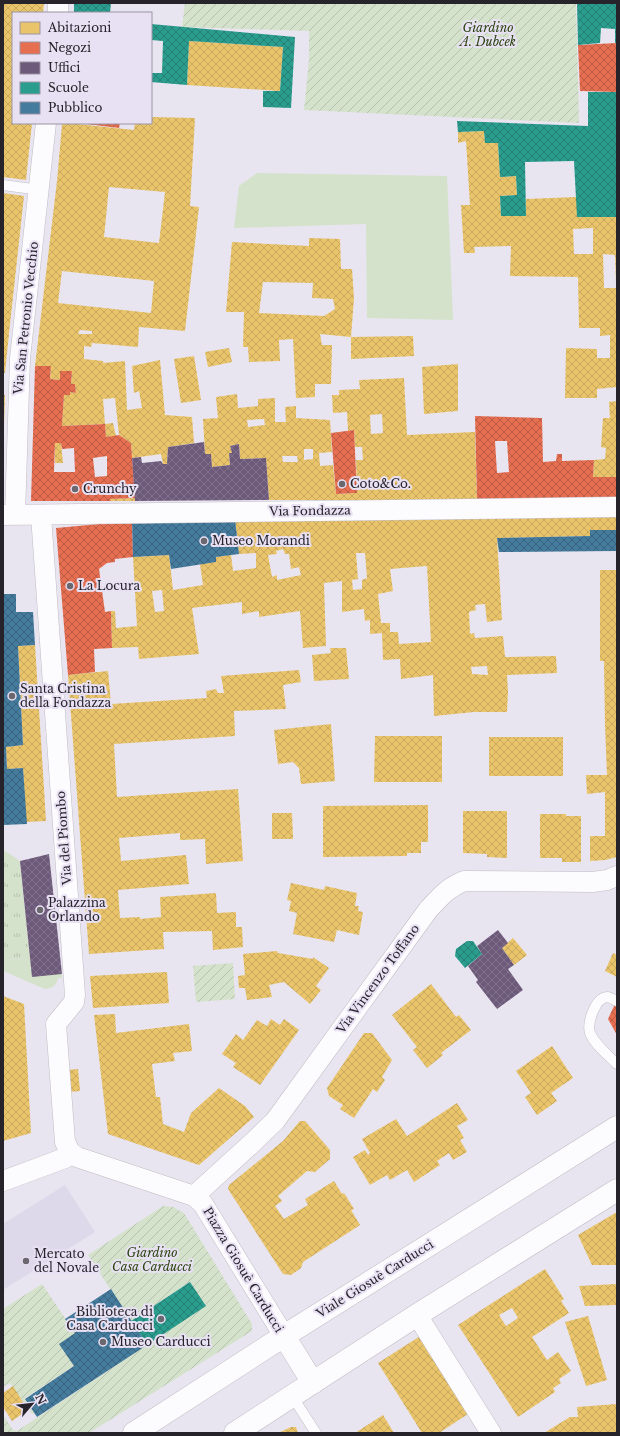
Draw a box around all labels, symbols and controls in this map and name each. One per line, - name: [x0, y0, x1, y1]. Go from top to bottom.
- legend: [12, 12, 152, 124]
- text: Abitazioni: [47, 20, 111, 35]
- park label: Giardino A. Dubcek: [458, 20, 516, 49]
- text: Negozi: [48, 40, 91, 55]
- text: Uffici: [48, 60, 80, 75]
- text: Scuole: [48, 80, 89, 95]
- text: Pubblico: [48, 100, 102, 115]
- street label: Via San Petronio Vecchio: [10, 241, 41, 396]
- place label: Coto&Co.: [350, 476, 411, 491]
- marker: Coto&Co.: [337, 479, 347, 489]
- place label: Crunchy: [83, 481, 137, 496]
- marker: Crunchy: [70, 484, 80, 494]
- street label: Via Fondazza: [268, 502, 351, 519]
- place label: Museo Morandi: [212, 533, 310, 548]
- marker: Museo Morandi: [199, 536, 209, 546]
- place label: La Locura: [78, 578, 140, 593]
- marker: La Locura: [65, 581, 75, 591]
- place label: Santa Cristina della Fondazza: [20, 681, 112, 710]
- marker: Santa Cristina della Fondazza: [7, 691, 17, 701]
- street label: Via del Piombo: [53, 790, 74, 887]
- place label: Palazzina Orlando: [48, 895, 106, 924]
- marker: Palazzina Orlando: [35, 905, 45, 915]
- street label: Via Vincenzo Toffano: [332, 921, 422, 1037]
- street label: Piazza Giosuè Carducci: [200, 1204, 287, 1335]
- street label: Viale Giosuè Carducci: [312, 1236, 436, 1321]
- park label: Giardino Casa Carducci: [112, 1245, 193, 1274]
- place label: Mercato del Novale: [34, 1246, 99, 1275]
- marker: Mercato del Novale: [21, 1256, 31, 1266]
- place label: Biblioteca di Casa Carducci: [66, 1304, 153, 1333]
- marker: Biblioteca di Casa Carducci: [156, 1314, 166, 1324]
- place label: Museo Carducci: [111, 1334, 210, 1349]
- marker: Museo Carducci: [98, 1337, 108, 1347]
- north arrow: [12, 1384, 52, 1424]
- text: N: [32, 1391, 50, 1408]

